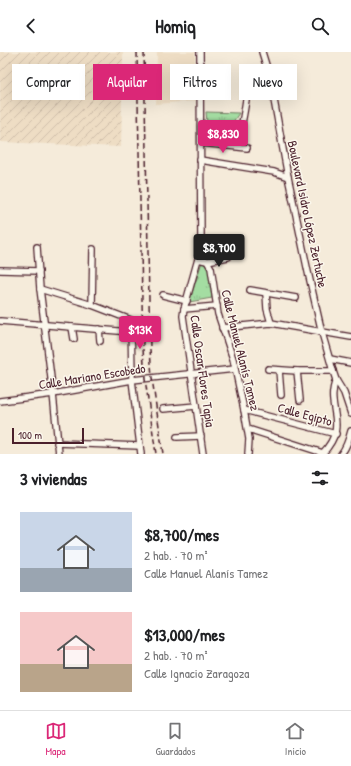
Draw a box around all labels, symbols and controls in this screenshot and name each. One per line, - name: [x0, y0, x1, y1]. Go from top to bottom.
- text: Homiq: [155, 14, 196, 39]
- icon: back: [20, 15, 42, 37]
- icon: search: [309, 15, 331, 37]
- chip: Comprar: [12, 64, 85, 100]
- chip: Alquilar: [93, 64, 162, 100]
- chip: Filtros: [170, 64, 231, 100]
- chip: Nuevo: [239, 64, 297, 100]
- pin: $8,830: [190, 120, 256, 154]
- text: $8,830: [207, 124, 239, 142]
- street label: Boulevard Isidro López Zertuche: [284, 139, 332, 289]
- pin: $8,700: [186, 234, 252, 268]
- text: $8,700: [203, 238, 235, 256]
- street label: Calle Manuel Alanís Tamez: [217, 288, 265, 413]
- street label: Calle Oscar Flores Tapia: [186, 314, 220, 428]
- pin: $13K: [116, 316, 164, 350]
- text: $13K: [128, 320, 152, 338]
- street label: Calle Mariano Escobedo: [37, 359, 147, 393]
- street label: Calle Egipto: [276, 398, 334, 430]
- scale bar: [12, 426, 84, 445]
- text: 100 m: [18, 428, 42, 442]
- text: 3 viviendas: [20, 467, 87, 490]
- icon: filters: [309, 467, 331, 489]
- text: $8,700/mes: [144, 523, 219, 546]
- icon: home: [52, 528, 100, 576]
- text: 2 hab. · 70 m²: [144, 546, 207, 564]
- text: Calle Manuel Alanís Tamez: [144, 564, 268, 582]
- text: $13,000/mes: [144, 623, 225, 646]
- icon: home: [52, 628, 100, 676]
- text: 2 hab. · 70 m²: [144, 646, 207, 664]
- text: Calle Ignacio Zaragoza: [144, 664, 249, 682]
- tab: Mapa: [45, 720, 67, 758]
- tab: Guardados: [156, 720, 195, 758]
- tab: Inicio: [284, 720, 306, 758]

